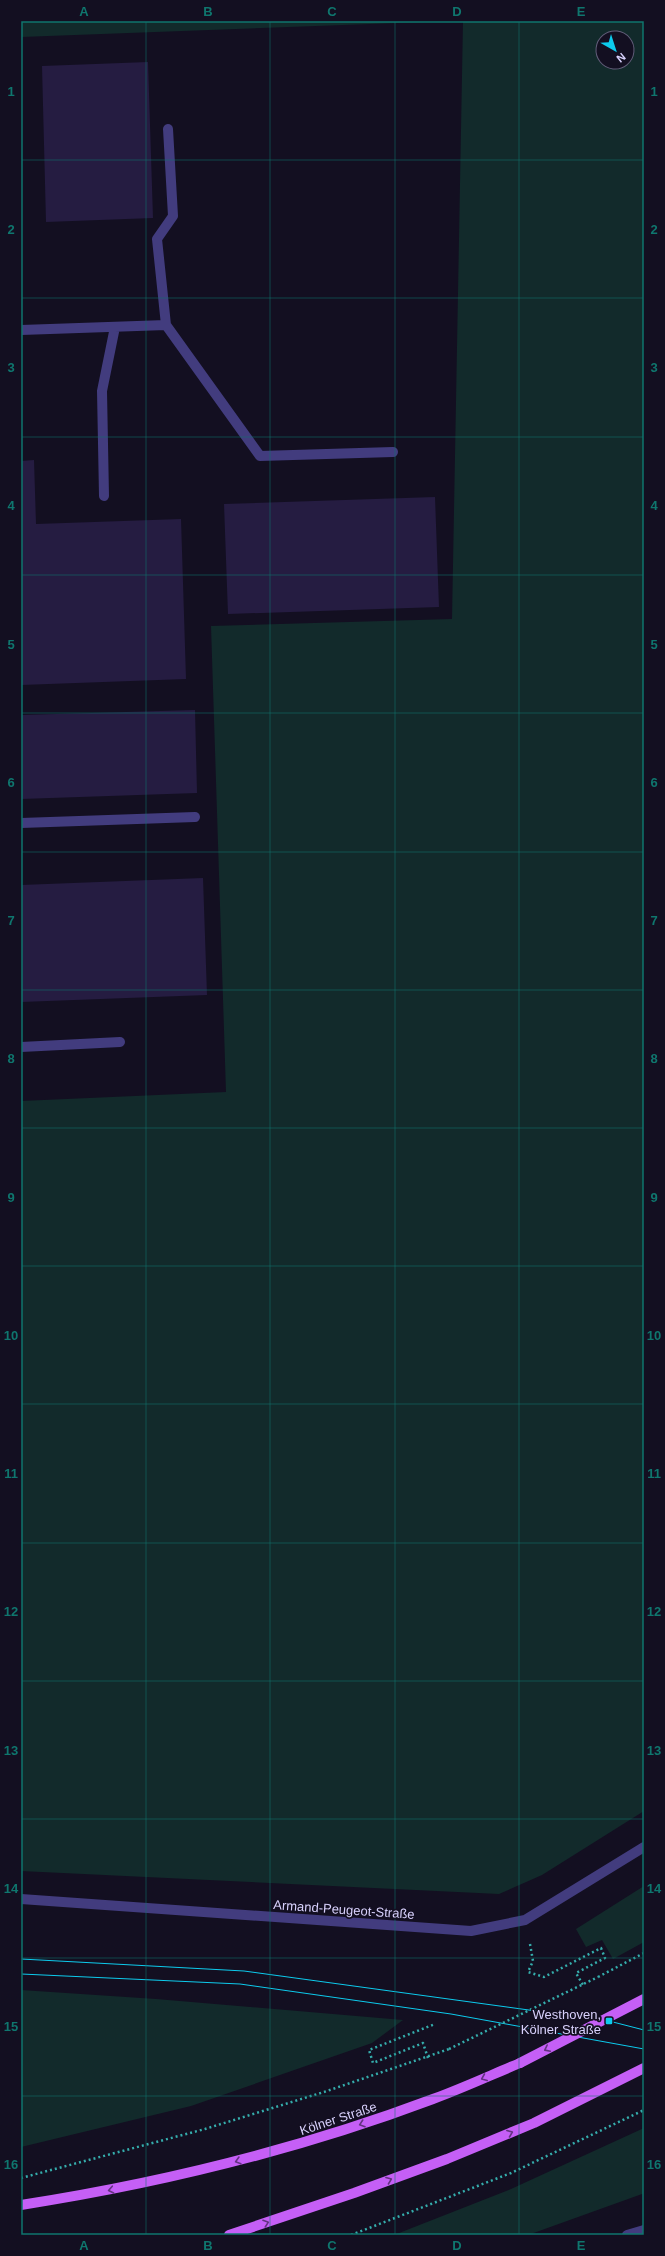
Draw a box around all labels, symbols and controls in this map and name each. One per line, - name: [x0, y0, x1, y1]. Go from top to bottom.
- text: A: [79, 4, 89, 19]
- text: B: [203, 4, 213, 19]
- text: C: [327, 4, 337, 19]
- text: D: [452, 4, 462, 19]
- text: E: [577, 4, 586, 19]
- north arrow: [595, 30, 635, 70]
- text: N: [614, 51, 628, 65]
- text: 1: [7, 84, 15, 99]
- text: 1: [650, 84, 658, 99]
- text: 2: [7, 222, 15, 237]
- text: 2: [650, 222, 658, 237]
- text: 3: [7, 360, 15, 375]
- text: 3: [650, 360, 658, 375]
- text: 4: [7, 498, 15, 513]
- text: 4: [650, 498, 658, 513]
- text: 5: [7, 637, 15, 652]
- text: 5: [650, 637, 658, 652]
- text: 6: [7, 775, 15, 790]
- text: 6: [650, 775, 658, 790]
- text: 7: [7, 913, 15, 928]
- text: 7: [650, 913, 658, 928]
- text: 8: [7, 1051, 15, 1066]
- text: 8: [650, 1051, 658, 1066]
- text: 9: [7, 1190, 15, 1205]
- text: 9: [650, 1190, 658, 1205]
- text: 10: [4, 1328, 18, 1343]
- text: 10: [647, 1328, 661, 1343]
- text: 11: [4, 1466, 18, 1481]
- text: 11: [647, 1466, 661, 1481]
- text: 12: [4, 1604, 18, 1619]
- text: 12: [647, 1604, 661, 1619]
- text: 13: [4, 1743, 18, 1758]
- text: 13: [647, 1743, 661, 1758]
- text: 14: [4, 1881, 19, 1896]
- text: 14: [647, 1881, 662, 1896]
- street label: Armand-Peugeot-Straße: [273, 1897, 415, 1922]
- place label: Westhoven, Kölner Straße: [521, 2007, 601, 2037]
- marker: Westhoven, Kölner Straße: [604, 2016, 614, 2026]
- text: 15: [4, 2019, 18, 2034]
- text: 15: [647, 2019, 661, 2034]
- one-way arrow: [544, 2044, 551, 2052]
- one-way arrow: [480, 2073, 488, 2081]
- street label: Kölner Straße: [298, 2099, 379, 2138]
- one-way arrow: [359, 2120, 366, 2128]
- one-way arrow: [506, 2129, 513, 2137]
- one-way arrow: [234, 2156, 241, 2165]
- text: 16: [4, 2157, 18, 2172]
- text: 16: [647, 2157, 661, 2172]
- one-way arrow: [385, 2177, 392, 2185]
- one-way arrow: [108, 2186, 114, 2194]
- one-way arrow: [263, 2220, 270, 2228]
- text: A: [79, 2238, 89, 2253]
- text: B: [203, 2238, 213, 2253]
- text: C: [327, 2238, 337, 2253]
- text: D: [452, 2238, 462, 2253]
- text: E: [577, 2238, 586, 2253]

